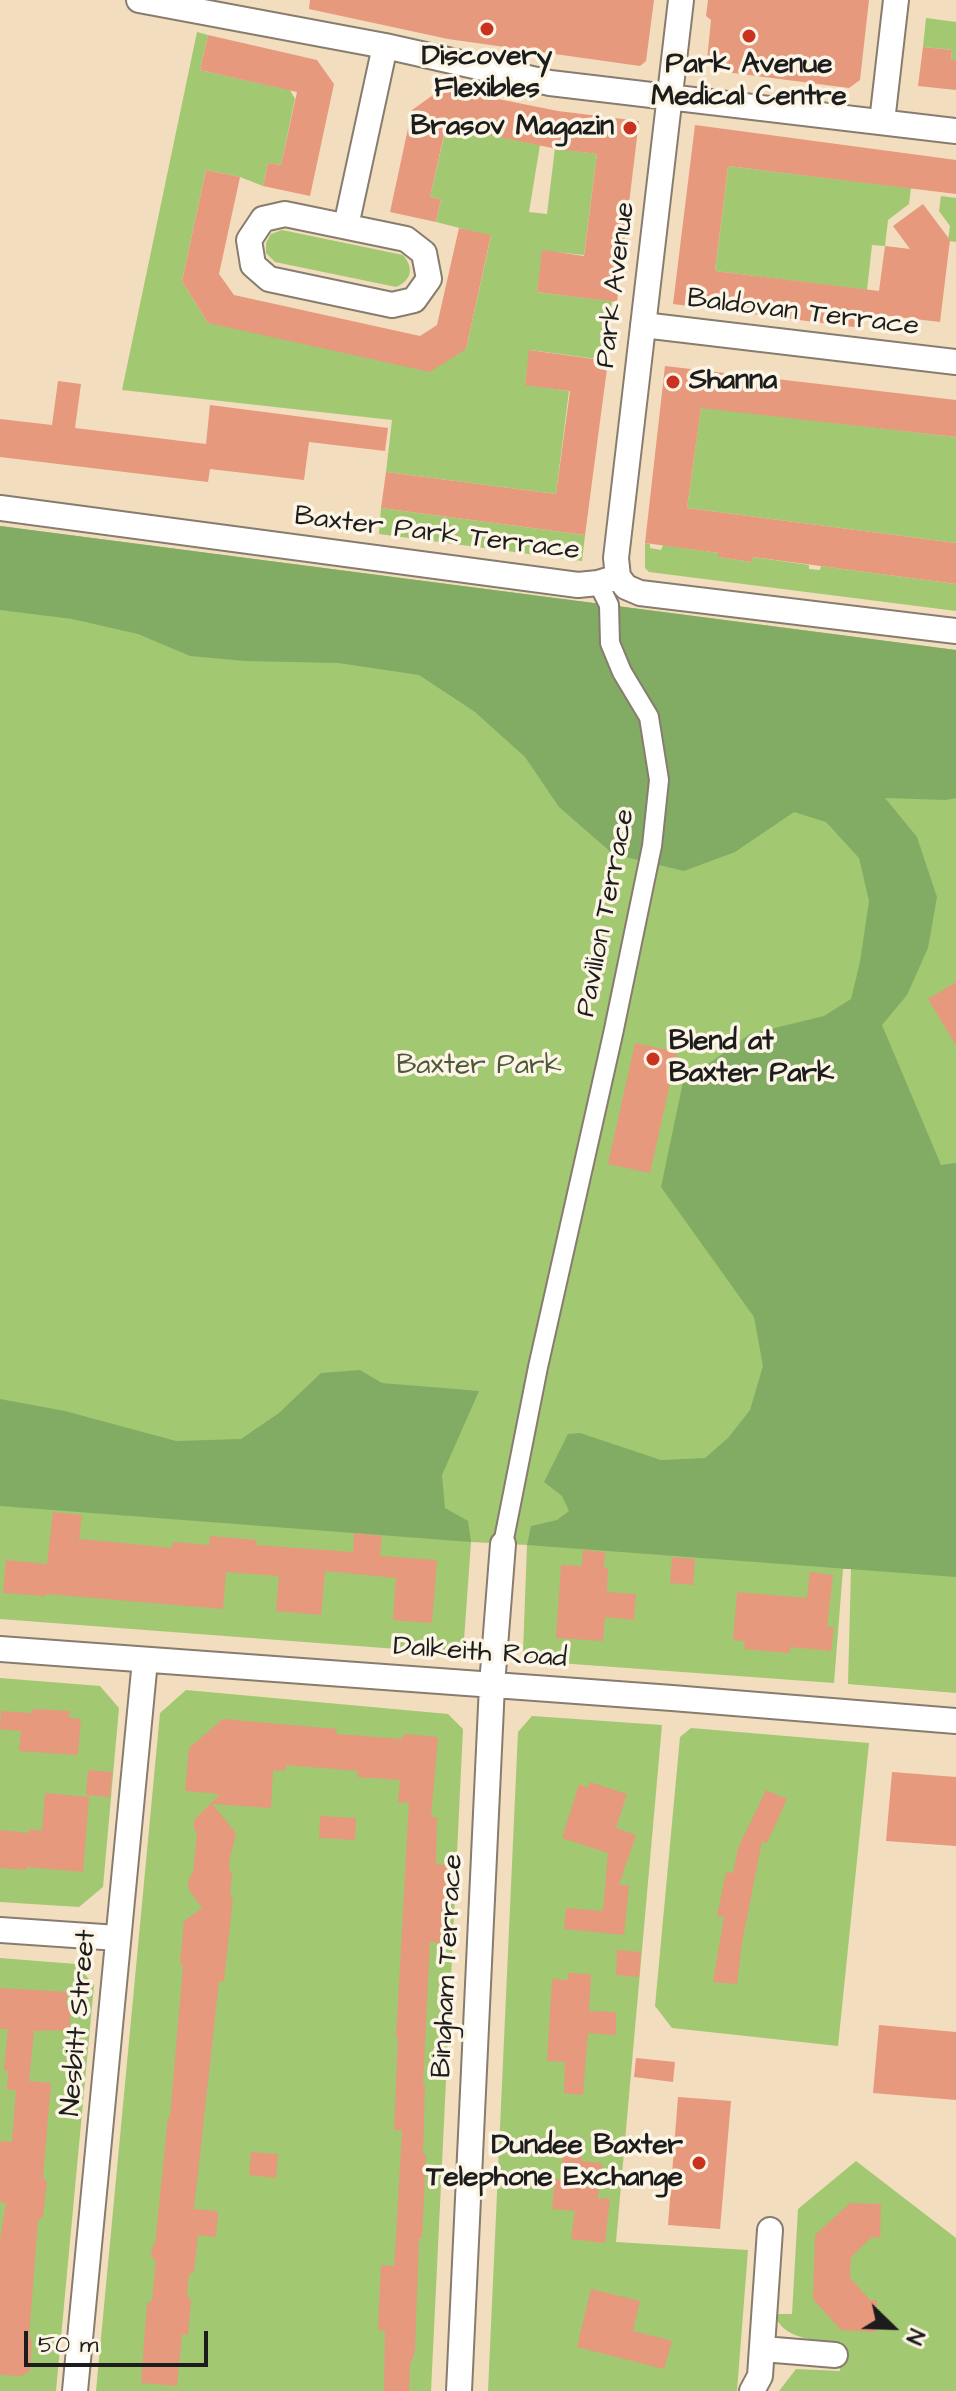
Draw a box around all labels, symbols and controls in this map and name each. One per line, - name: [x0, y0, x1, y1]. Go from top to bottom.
- marker: Discovery Flexibles: [478, 20, 496, 38]
- marker: Park Avenue Medical Centre: [740, 27, 758, 45]
- place label: Discovery Flexibles: [422, 41, 552, 107]
- place label: Park Avenue Medical Centre: [651, 49, 847, 115]
- place label: Brasov Magazin: [411, 111, 614, 145]
- marker: Brasov Magazin: [621, 119, 639, 137]
- street label: Park Avenue: [590, 200, 644, 370]
- street label: Baldovan Terrace: [685, 283, 921, 345]
- place label: Shanna: [689, 365, 777, 399]
- marker: Shanna: [664, 373, 682, 391]
- street label: Baxter Park Terrace: [293, 501, 581, 569]
- street label: Pavilion Terrace: [570, 806, 644, 1020]
- place label: Blend at Baxter Park: [669, 1026, 834, 1092]
- park label: Baxter Park: [396, 1050, 562, 1084]
- marker: Blend at Baxter Park: [644, 1050, 662, 1068]
- street label: Dalkeith Road: [392, 1631, 568, 1677]
- street label: Bingham Terrace: [426, 1853, 472, 2079]
- street label: Nesbitt Street: [55, 1928, 105, 2118]
- place label: Dundee Baxter Telephone Exchange: [426, 2130, 683, 2196]
- marker: Dundee Baxter Telephone Exchange: [690, 2154, 708, 2172]
- north arrow: [852, 2287, 932, 2367]
- scale bar: [28, 2315, 212, 2365]
- text: N: [898, 2324, 932, 2349]
- text: 50 m: [38, 2328, 98, 2362]

